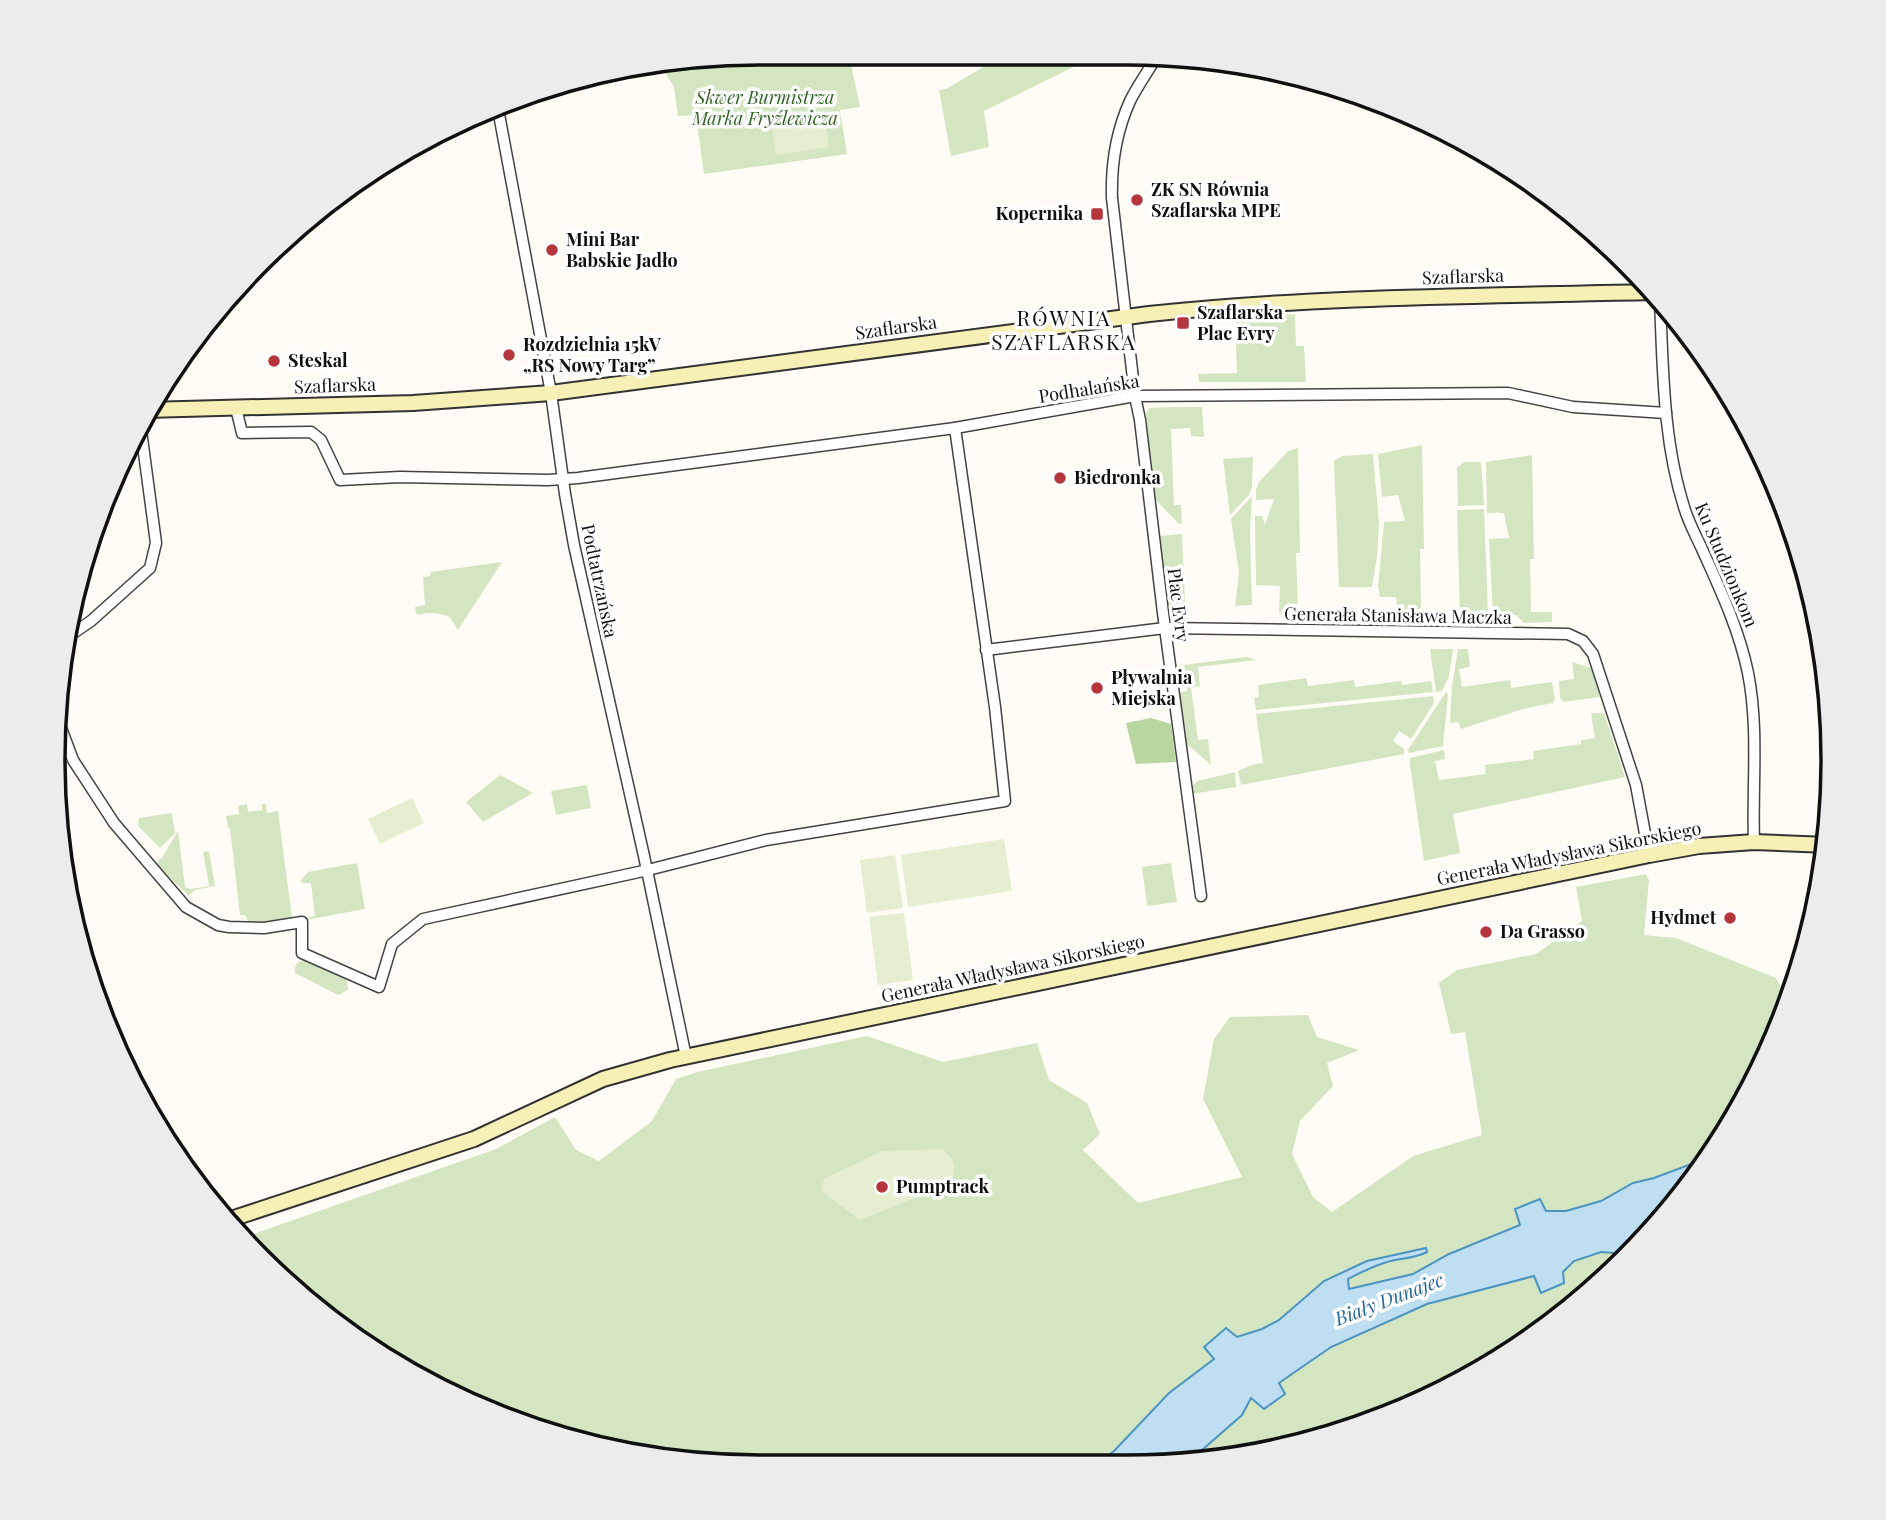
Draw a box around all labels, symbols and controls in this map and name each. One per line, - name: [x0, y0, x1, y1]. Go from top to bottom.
- park label: Skwer Burmistrza Marka Fryźlewicza: [691, 85, 838, 130]
- place label: ZK SN Równia Szaflarska MPE: [1151, 177, 1281, 222]
- marker: ZK SN Równia Szaflarska MPE: [1129, 192, 1145, 208]
- place label: Kopernika: [996, 201, 1084, 225]
- marker: Kopernika: [1089, 206, 1105, 222]
- place label: Mini Bar Babskie Jadło: [566, 227, 678, 272]
- marker: Mini Bar Babskie Jadło: [544, 242, 560, 258]
- street label: Szaflarska: [1422, 263, 1504, 289]
- place label: Szaflarska Plac Evry: [1197, 300, 1284, 345]
- district label: RÓWNIA SZAFLARSKA: [991, 303, 1137, 355]
- street label: Szaflarska: [854, 309, 938, 345]
- marker: Szaflarska Plac Evry: [1175, 315, 1191, 331]
- place label: Rozdzielnia 15kV „RS Nowy Targ”: [523, 332, 662, 377]
- marker: Rozdzielnia 15kV „RS Nowy Targ”: [501, 347, 517, 363]
- place label: Steskal: [288, 348, 348, 372]
- marker: Steskal: [266, 353, 282, 369]
- street label: Podhalańska: [1037, 368, 1141, 408]
- street label: Szaflarska: [294, 372, 376, 398]
- place label: Biedronka: [1074, 465, 1161, 489]
- marker: Biedronka: [1052, 470, 1068, 486]
- street label: Ku Studzionkom: [1690, 499, 1764, 631]
- street label: Podtatrzańska: [576, 522, 624, 640]
- street label: Plac Evry: [1163, 566, 1195, 643]
- street label: Generała Stanisława Maczka: [1284, 601, 1512, 629]
- place label: Pływalnia Miejska: [1111, 665, 1193, 710]
- marker: Pływalnia Miejska: [1089, 680, 1105, 696]
- street label: Generała Władysława Sikorskiego: [1435, 816, 1703, 890]
- place label: Hydmet: [1650, 905, 1717, 929]
- marker: Hydmet: [1722, 910, 1738, 926]
- place label: Da Grasso: [1500, 919, 1585, 943]
- marker: Da Grasso: [1478, 924, 1494, 940]
- street label: Generała Władysława Sikorskiego: [879, 928, 1147, 1008]
- place label: Pumptrack: [896, 1174, 990, 1198]
- marker: Pumptrack: [874, 1179, 890, 1195]
- water label: Biały Dunajec: [1330, 1265, 1448, 1331]

